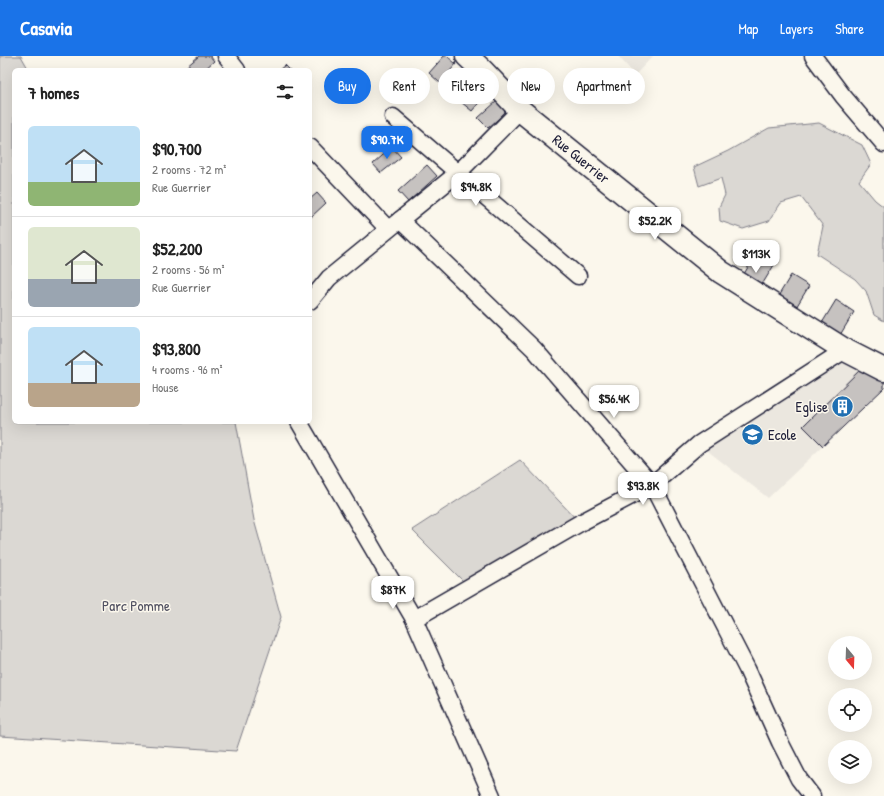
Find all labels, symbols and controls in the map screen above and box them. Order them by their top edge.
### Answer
text: Casavia [20,15,72,41]
text: Map [738,19,758,38]
text: Layers [780,19,813,38]
text: Share [835,19,864,38]
chip: Buy [324,68,371,104]
chip: Rent [379,68,430,104]
chip: Filters [438,68,499,104]
chip: New [507,68,555,104]
chip: Apartment [563,68,645,104]
text: 7 homes [28,81,79,104]
icon: filters [274,81,296,103]
pin: $90.7K [354,126,420,160]
street label: Rue Guerrier [548,129,615,188]
text: $90.7K [370,130,404,148]
text: $90,700 [152,137,202,160]
icon: home [60,142,108,190]
text: 2 rooms · 72 m² [152,160,226,178]
pin: $94.8K [443,173,509,207]
text: $94.8K [460,177,492,195]
text: Rue Guerrier [152,178,211,196]
pin: $52.2K [622,207,688,241]
text: $52.2K [638,211,672,229]
text: $52,200 [152,237,202,260]
pin: $113K [728,240,784,274]
icon: home [60,243,108,291]
text: $113K [742,244,770,262]
text: 2 rooms · 56 m² [152,260,225,278]
text: Rue Guerrier [152,278,211,296]
text: $93,800 [152,337,201,360]
icon: home [60,343,108,391]
text: 4 rooms · 96 m² [152,360,223,378]
text: House [152,378,179,396]
pin: $56.4K [581,385,647,419]
text: $56.4K [598,389,630,407]
building icon: Eglise [830,394,856,420]
place label: Eglise [796,396,828,417]
school or university icon: Ecole [739,422,765,448]
place label: Ecole [768,424,796,445]
pin: $93.8K [610,472,676,506]
text: $93.8K [627,476,659,494]
pin: $87K [369,576,417,610]
text: $87K [380,580,406,598]
park label: Parc Pomme [102,595,170,616]
north arrow [828,636,872,680]
map controls [828,636,872,784]
button: locate [828,688,872,732]
button: layers [828,740,872,784]

